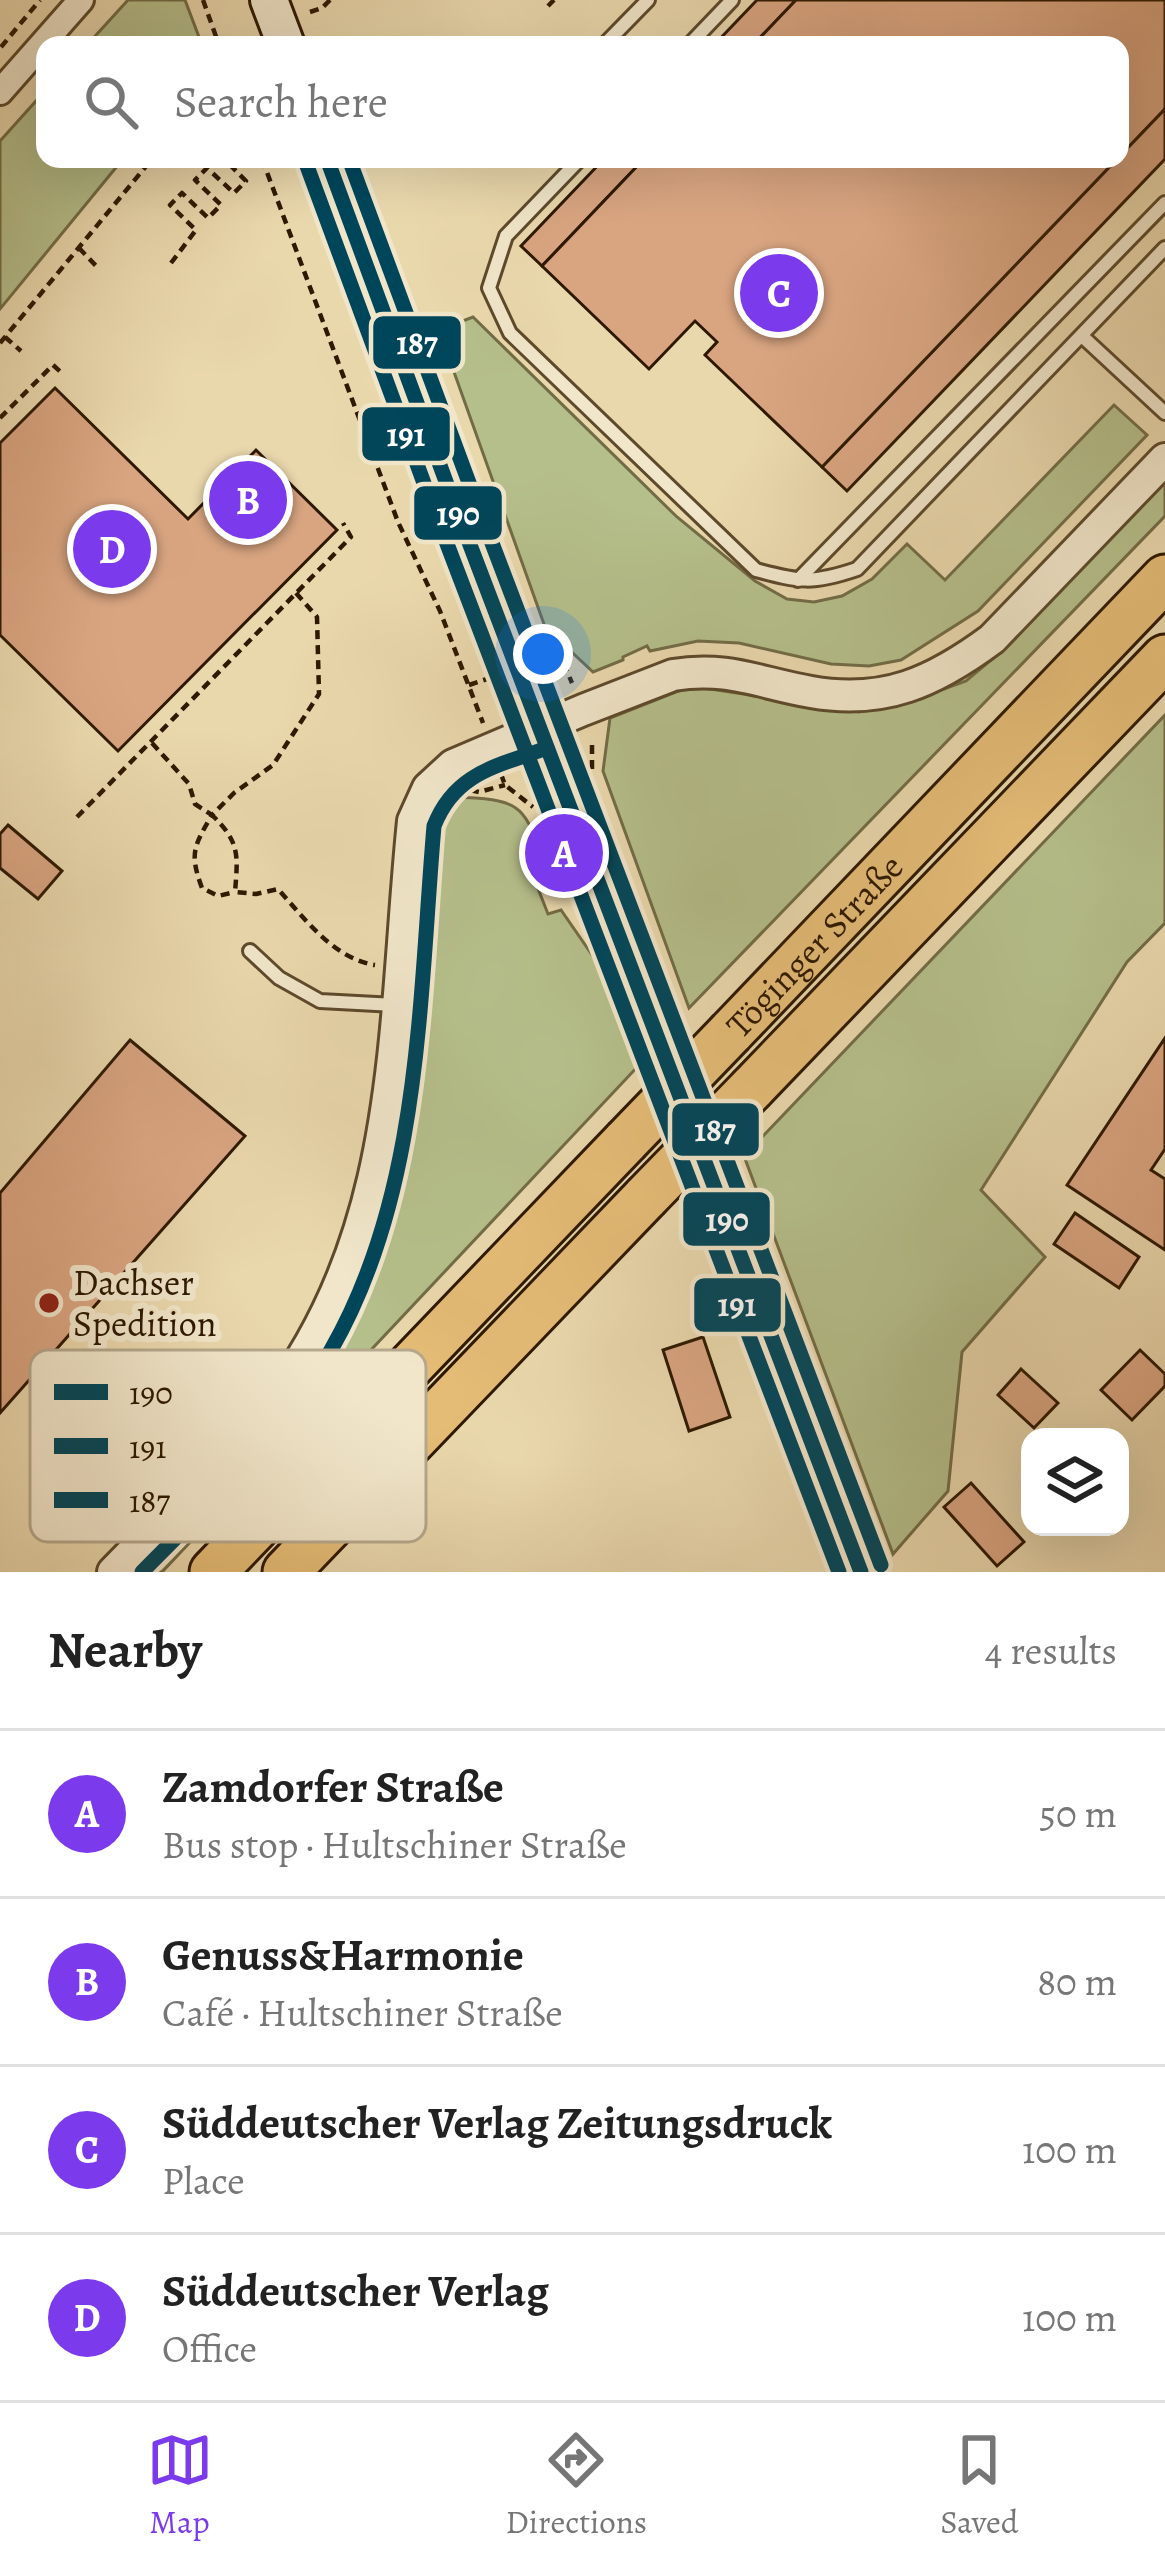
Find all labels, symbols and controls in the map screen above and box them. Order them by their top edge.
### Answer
search box [36,36,1129,168]
icon: search [78,69,144,135]
text: Search here [174,71,388,133]
pin: C [740,248,818,338]
line badge: 187 [371,314,463,371]
text: 187 [396,320,439,365]
line badge: 191 [360,405,452,463]
text: 191 [387,412,426,457]
pin: B [209,455,287,545]
line badge: 190 [412,484,504,542]
text: 190 [436,491,480,536]
pin: D [73,504,151,594]
your location [513,624,573,684]
pin: A [525,808,603,898]
street label: Töginger Straße [715,843,914,1048]
line badge: 187 [670,1101,761,1158]
text: 187 [694,1107,737,1152]
line badge: 190 [681,1190,772,1248]
text: 190 [705,1197,749,1242]
place label: Dachser Spedition [73,1258,216,1348]
line badge: 191 [692,1276,783,1334]
text: 191 [718,1282,757,1327]
marker: Dachser Spedition [36,1290,62,1316]
legend [30,1350,426,1542]
text: 190 [129,1370,173,1415]
text: 191 [129,1424,167,1469]
map controls [1021,1428,1129,1536]
button: layers [1021,1428,1129,1536]
text: 187 [129,1478,170,1523]
text: Nearby [48,1615,202,1685]
text: 4 results [985,1624,1117,1677]
text: Zamdorfer Straße [162,1756,504,1818]
text: A [75,1787,99,1840]
text: 50 m [1039,1787,1117,1840]
text: Bus stop · Hultschiner Straße [162,1818,627,1871]
text: Genuss&Harmonie [162,1924,524,1986]
text: B [75,1955,99,2008]
text: 80 m [1037,1955,1117,2008]
text: Café · Hultschiner Straße [162,1986,563,2039]
text: Süddeutscher Verlag Zeitungsdruck [162,2092,832,2154]
text: C [75,2123,99,2176]
text: 100 m [1022,2123,1117,2176]
text: Place [162,2154,245,2207]
text: Süddeutscher Verlag [162,2260,549,2322]
text: D [73,2291,101,2344]
text: 100 m [1022,2291,1117,2344]
text: Office [162,2322,257,2375]
tab: Map [147,2427,213,2544]
tab: Directions [506,2427,647,2544]
tab: Saved [940,2427,1018,2544]

